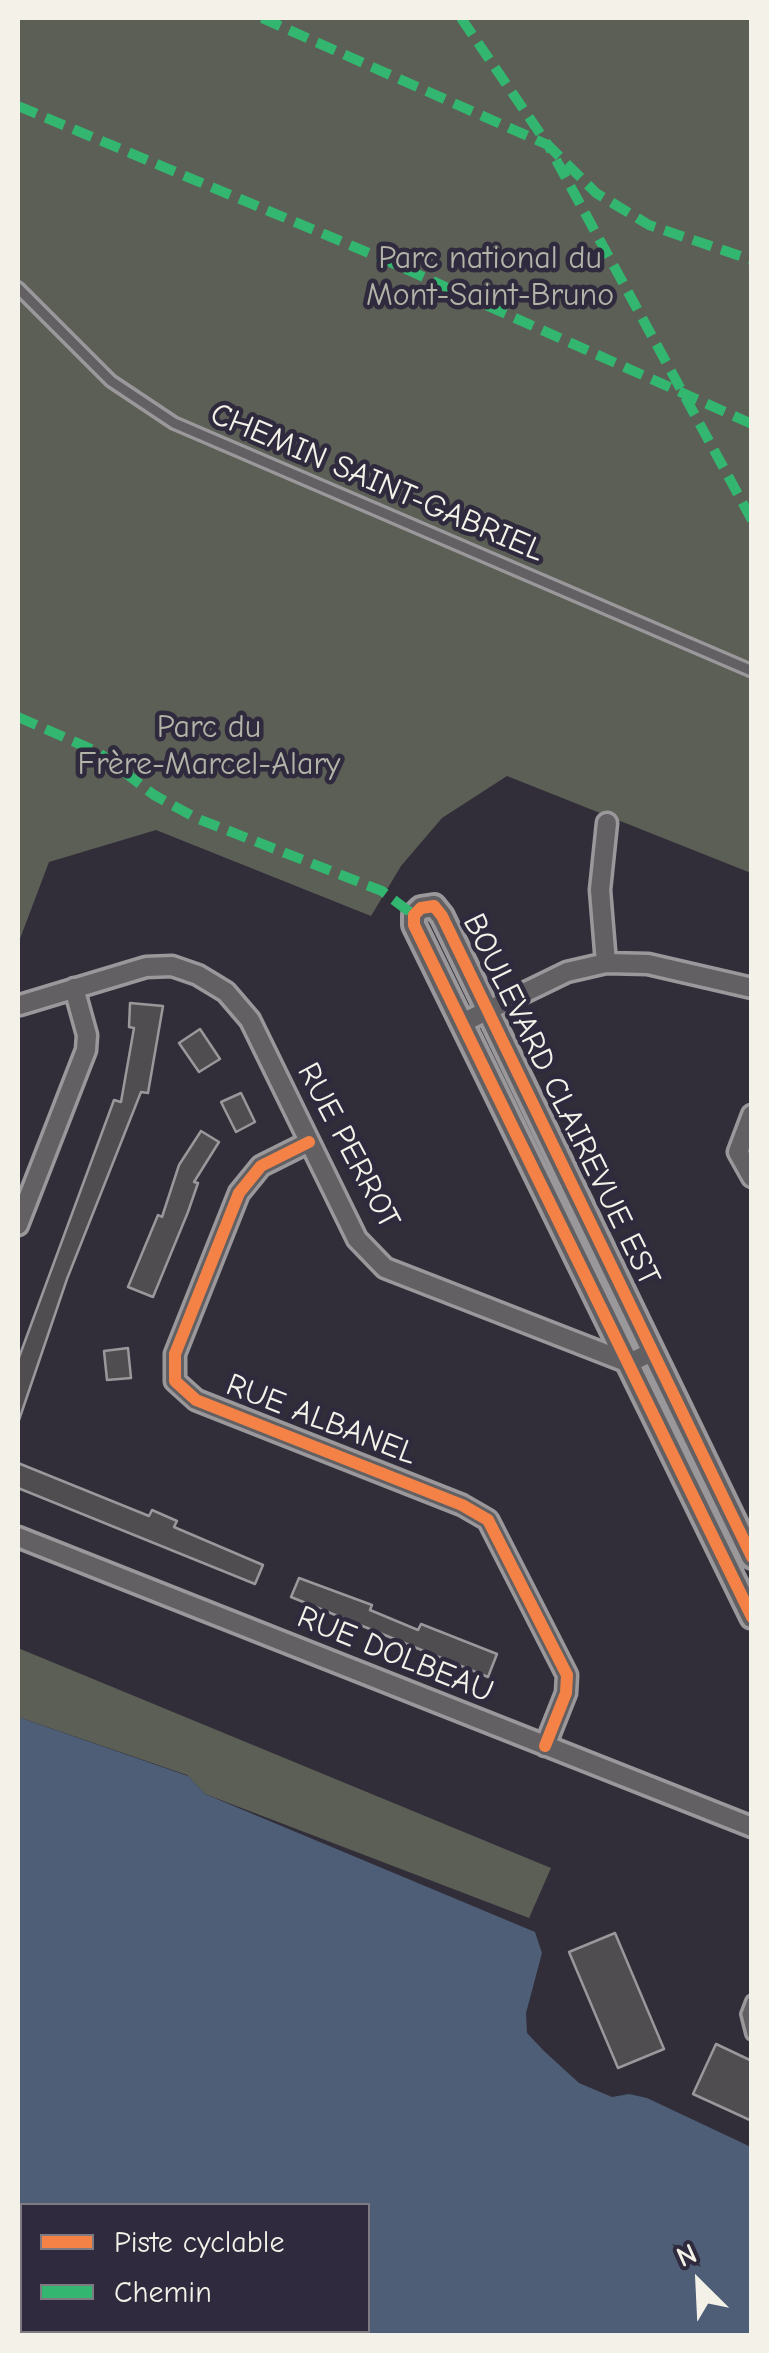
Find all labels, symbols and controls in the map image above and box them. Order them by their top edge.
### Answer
park label: Parc national du Mont-Saint-Bruno [366,240,614,315]
street label: CHEMIN SAINT-GABRIEL [204,395,550,571]
park label: Parc du Frère-Marcel-Alary [78,709,340,784]
street label: BOULEVARD CLAIREVUE EST [454,908,668,1292]
street label: RUE PERROT [288,1057,408,1235]
street label: RUE ALBANEL [221,1366,421,1474]
street label: RUE DOLBEAU [292,1598,498,1712]
legend [20,2203,370,2333]
text: Piste cyclable [114,2225,284,2260]
north arrow [649,2233,749,2333]
text: N [672,2237,702,2274]
text: Chemin [114,2275,212,2310]

